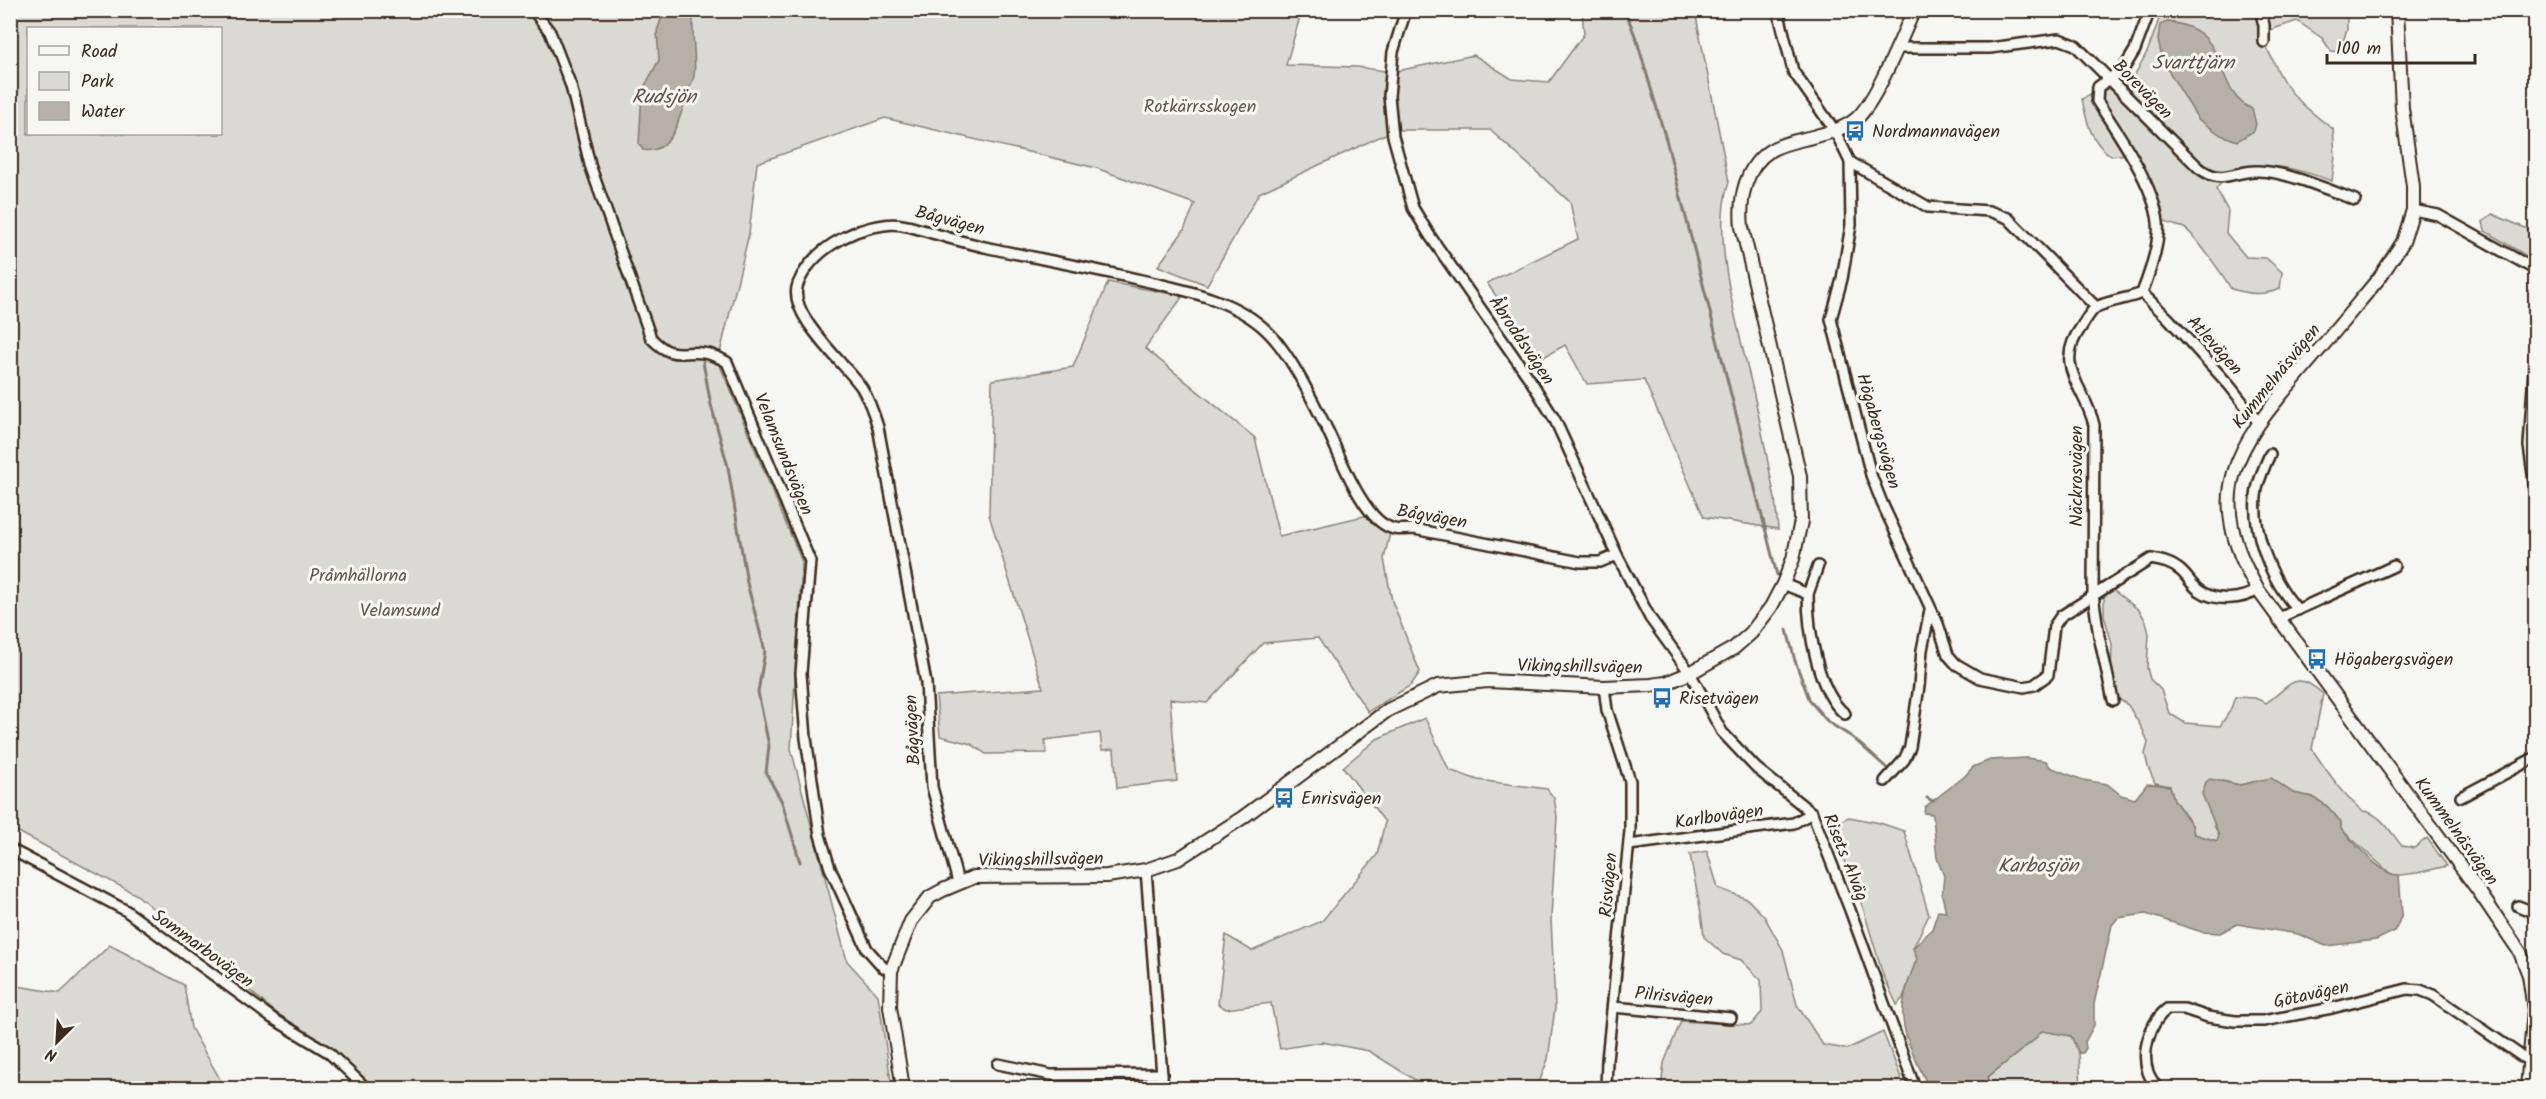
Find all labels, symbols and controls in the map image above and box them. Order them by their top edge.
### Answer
legend [27,27,222,135]
scale bar [2327,27,2476,65]
text: 100 m [2336,35,2381,64]
text: Road [81,38,118,67]
water label: Svarttjärn [2152,48,2236,80]
street label: Borevägen [2105,53,2179,127]
text: Park [81,68,114,97]
water label: Rudsjön [632,82,698,114]
park label: Rotkärrsskogen [1144,93,1256,122]
text: Water [81,98,126,127]
place label: Nordmannavägen [1872,118,2000,147]
bus stop icon: Nordmannavägen [1843,119,1867,143]
street label: Bågvägen [912,198,988,245]
street label: Åbroddsvägen [1480,290,1561,391]
street label: Atlevägen [2179,309,2249,383]
street label: Kummelnäsvägen [2225,318,2329,436]
street label: Högabergsvägen [1847,370,1908,493]
street label: Velamsundsvägen [745,389,820,520]
street label: Näckrosvägen [2063,425,2092,527]
street label: Bågvägen [1394,497,1469,538]
park label: Pråmhällorna [309,562,407,591]
park label: Velamsund [360,597,441,626]
place label: Högabergsvägen [2334,646,2453,675]
bus stop icon: Högabergsvägen [2305,647,2329,671]
street label: Vikingshillsvägen [1517,652,1643,683]
place label: Risetvägen [1679,685,1759,714]
bus stop icon: Risetvägen [1650,686,1674,710]
street label: Bågvägen [897,694,930,766]
street label: Kummelnäsvägen [2406,771,2505,892]
place label: Enrisvägen [1301,785,1381,814]
bus stop icon: Enrisvägen [1272,786,1296,810]
street label: Karlbovägen [1673,797,1765,838]
street label: Risets Alväg [1814,809,1875,906]
street label: Vikingshillsvägen [978,845,1104,876]
water label: Karbosjön [1998,851,2080,883]
street label: Risvägen [1592,852,1627,919]
street label: Sommarbovägen [145,902,259,996]
street label: Götavägen [2271,973,2352,1018]
street label: Pilrisvägen [1633,980,1714,1015]
north arrow [27,1012,87,1072]
text: N [42,1041,61,1068]

